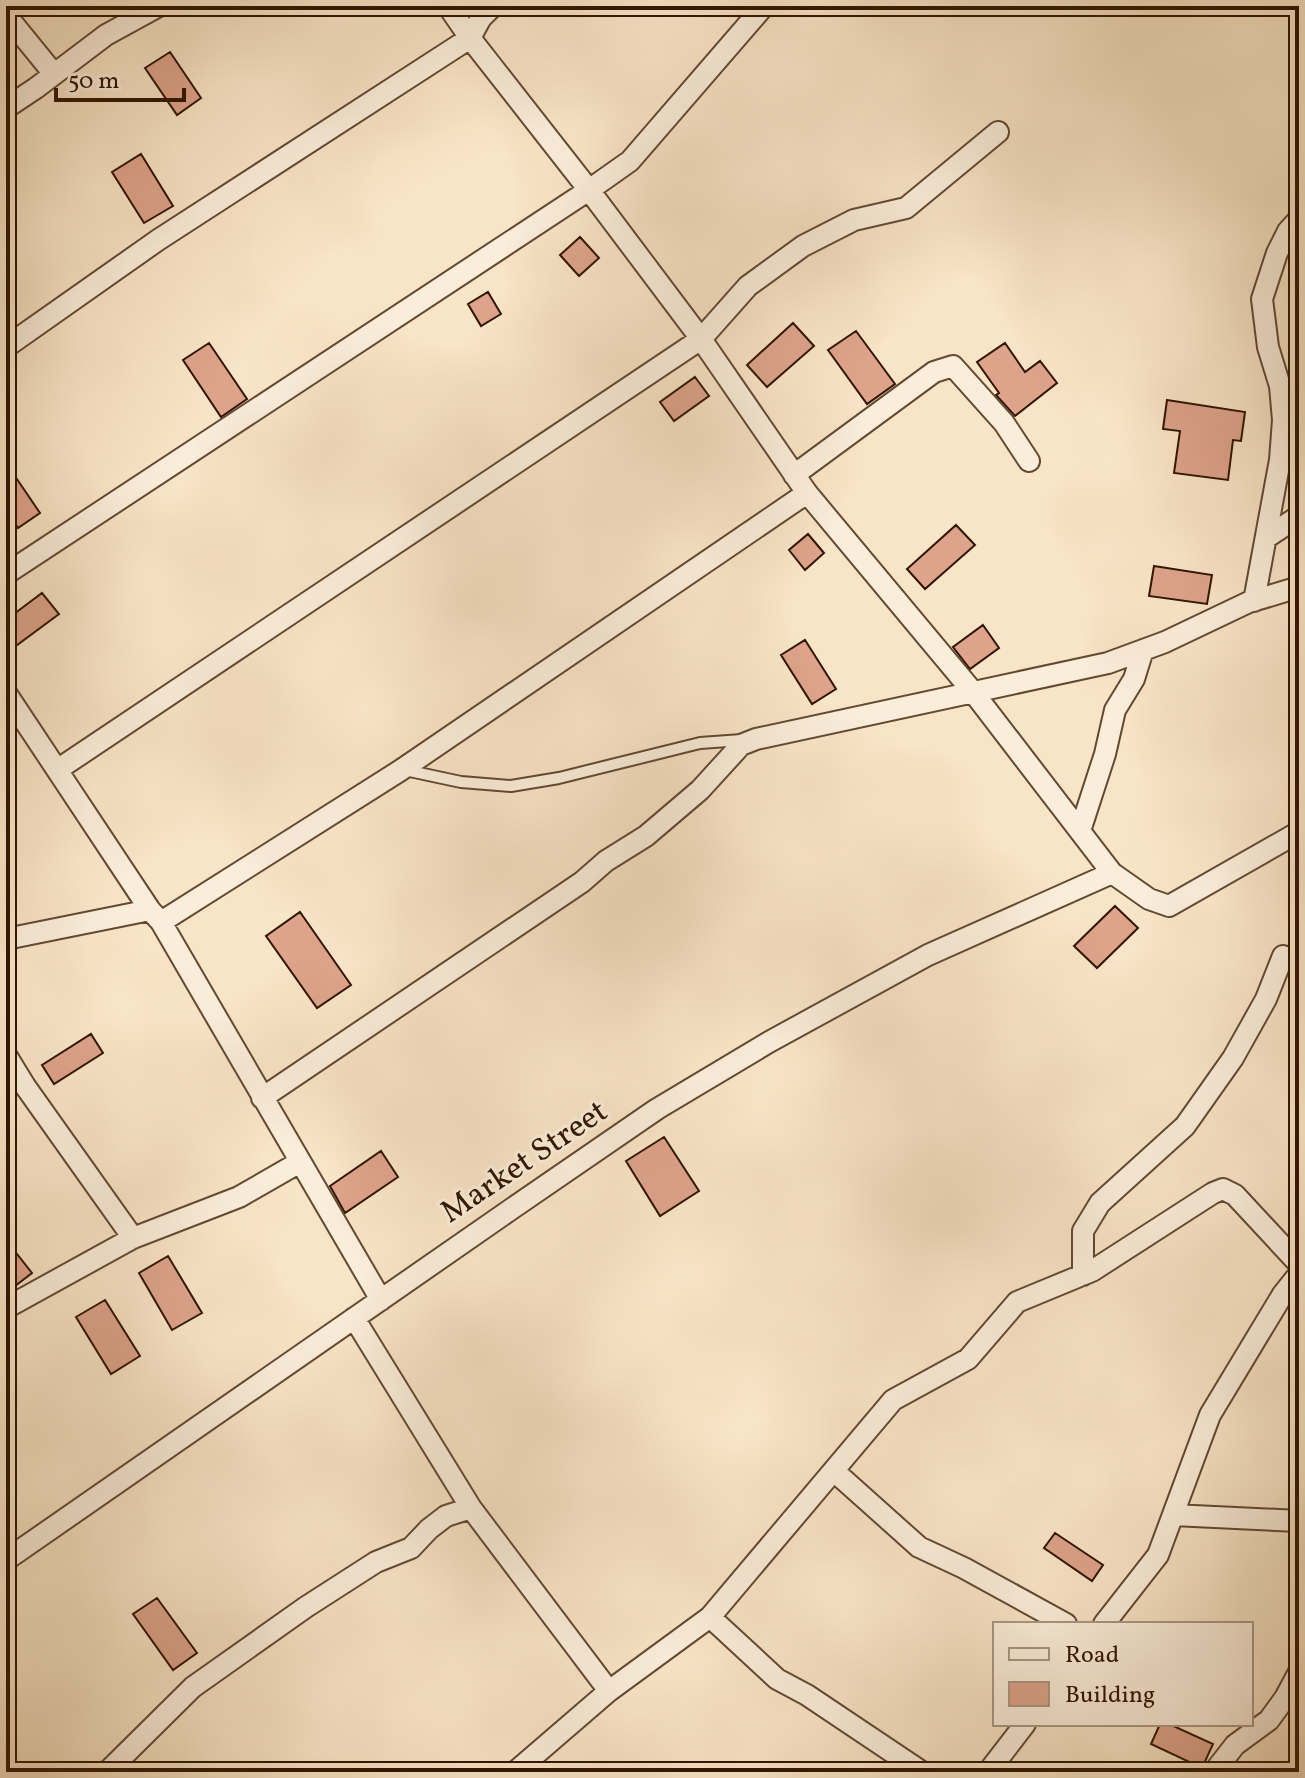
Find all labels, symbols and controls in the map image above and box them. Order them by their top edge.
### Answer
scale bar [56,52,184,102]
text: 50 m [68,65,120,99]
street label: Market Street [433,1091,617,1235]
legend [993,1622,1253,1726]
text: Road [1065,1639,1119,1673]
text: Building [1065,1679,1155,1713]

